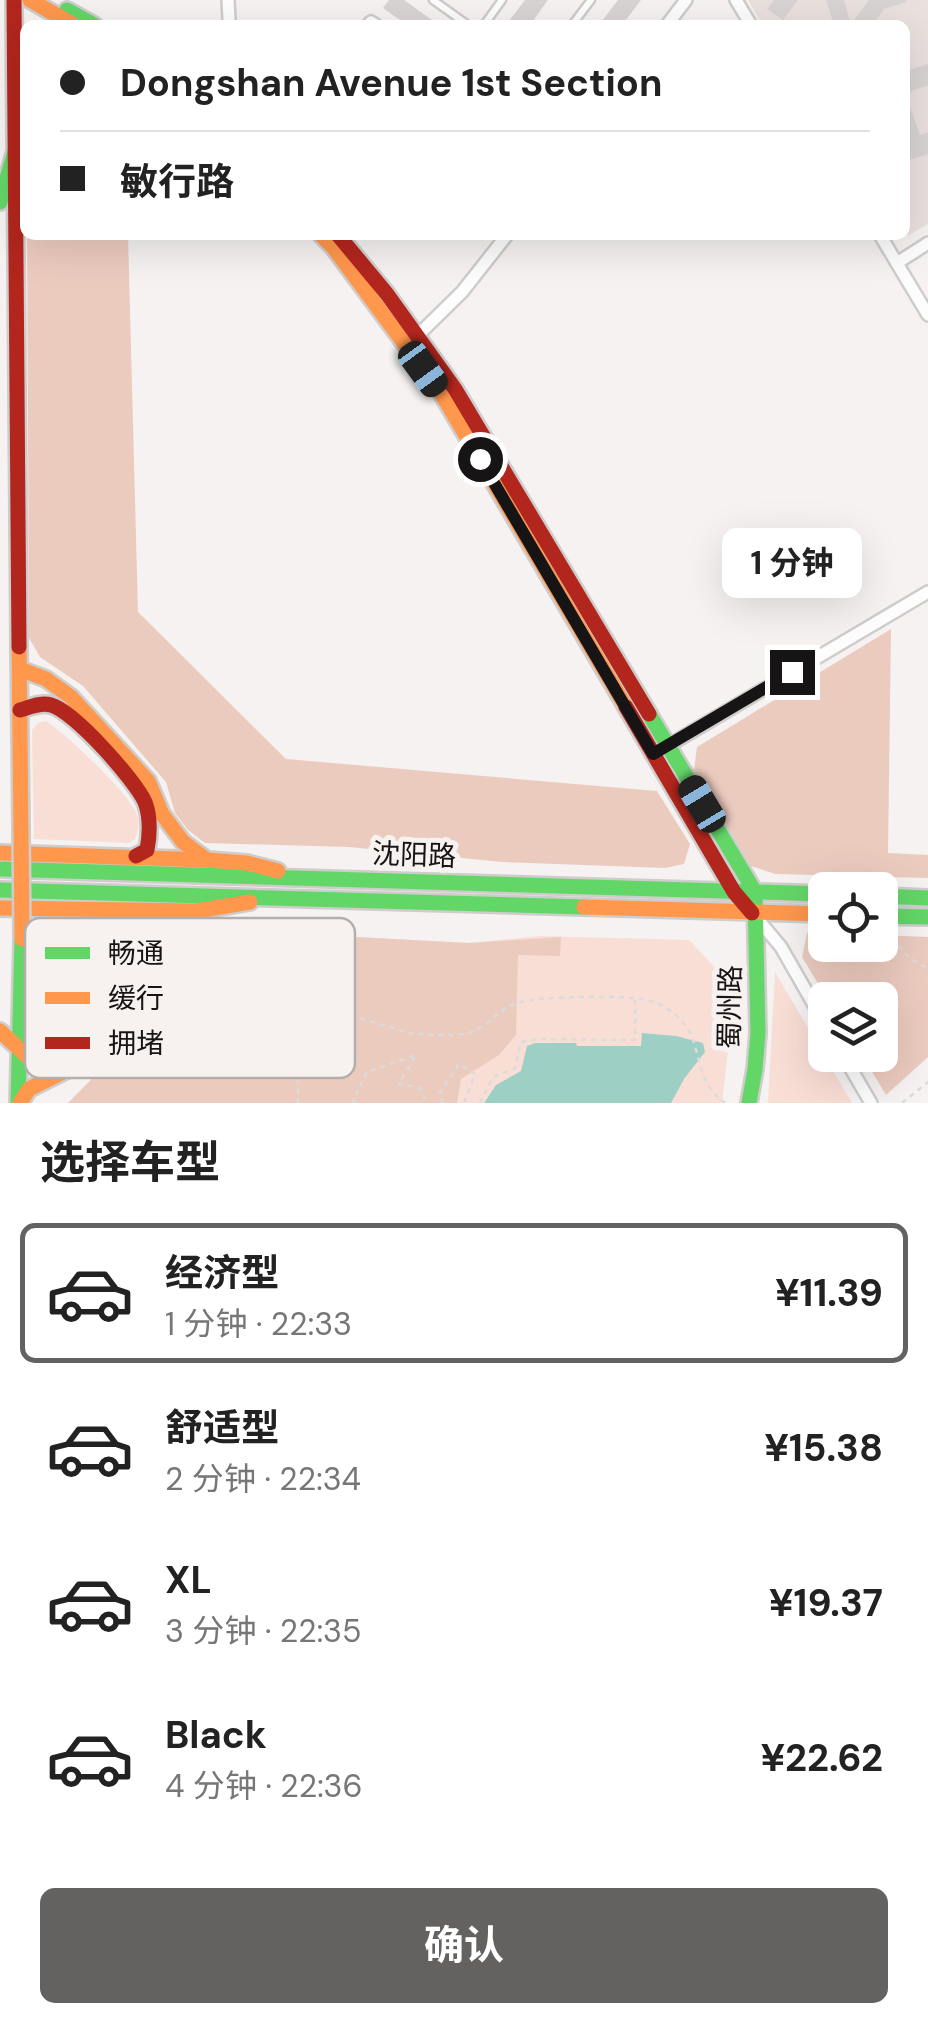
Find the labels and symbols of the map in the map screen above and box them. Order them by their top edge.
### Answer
car [393,336,453,402]
route start [458,437,503,482]
callout: 1 分钟 [722,527,862,597]
route end [770,650,815,695]
car [674,771,730,837]
street label: 沈阳路 [371,835,457,875]
legend [25,918,355,1078]
text: 畅通 [108,935,164,972]
street label: 蜀州路 [711,965,749,1049]
text: 缓行 [108,980,164,1017]
text: 拥堵 [108,1025,164,1062]

